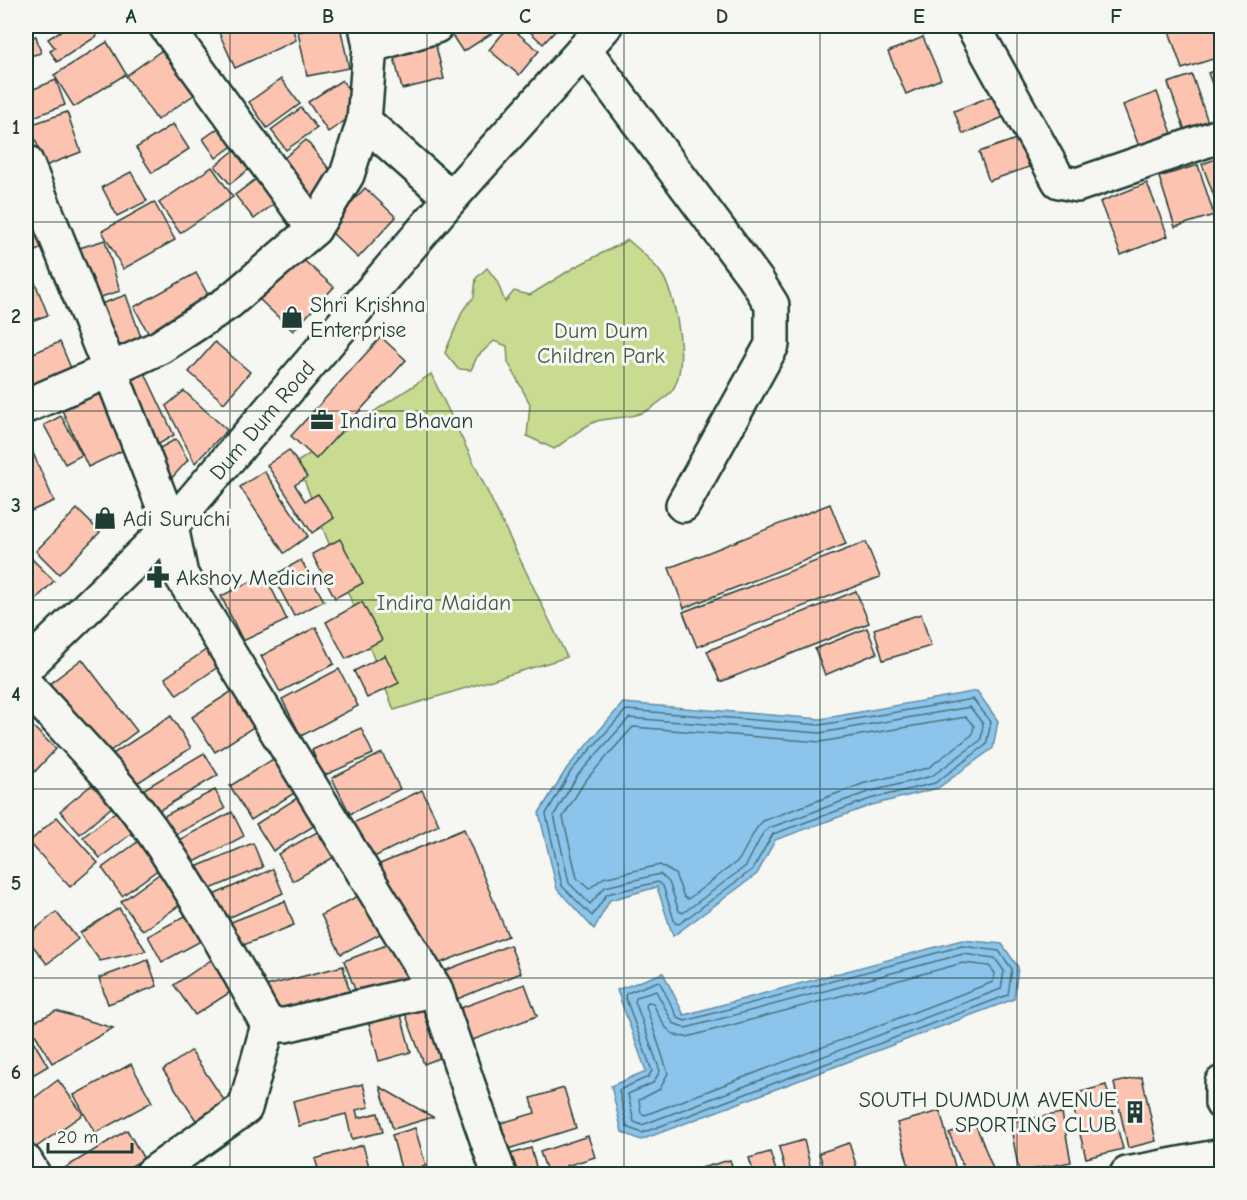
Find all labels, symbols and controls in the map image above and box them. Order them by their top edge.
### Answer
text: A [125,5,137,28]
text: B [322,5,334,28]
text: C [519,5,531,28]
text: D [716,5,728,28]
text: E [913,5,925,28]
text: F [1110,5,1122,28]
text: 1 [12,116,20,139]
place label: Shri Krishna Enterprise [310,292,426,343]
shop icon: Shri Krishna Enterprise [279,304,305,330]
text: 2 [11,305,21,328]
park label: Dum Dum Children Park [537,318,665,369]
street label: Dum Dum Road [204,355,321,485]
office icon: Indira Bhavan [309,407,335,433]
place label: Indira Bhavan [340,408,474,434]
text: 3 [11,494,21,517]
shop icon: Adi Suruchi [92,505,118,531]
place label: Adi Suruchi [123,506,231,532]
pharmacy icon: Akshoy Medicine [145,564,171,590]
place label: Akshoy Medicine [176,565,334,591]
park label: Indira Maidan [377,590,511,616]
text: 4 [11,683,21,706]
text: 5 [11,872,21,895]
text: 6 [11,1061,21,1084]
place label: SOUTH DUMDUM AVENUE SPORTING CLUB [859,1087,1117,1138]
building icon: SOUTH DUMDUM AVENUE SPORTING CLUB [1122,1099,1148,1125]
scale bar [48,1116,132,1154]
text: 20 m [57,1127,98,1148]

